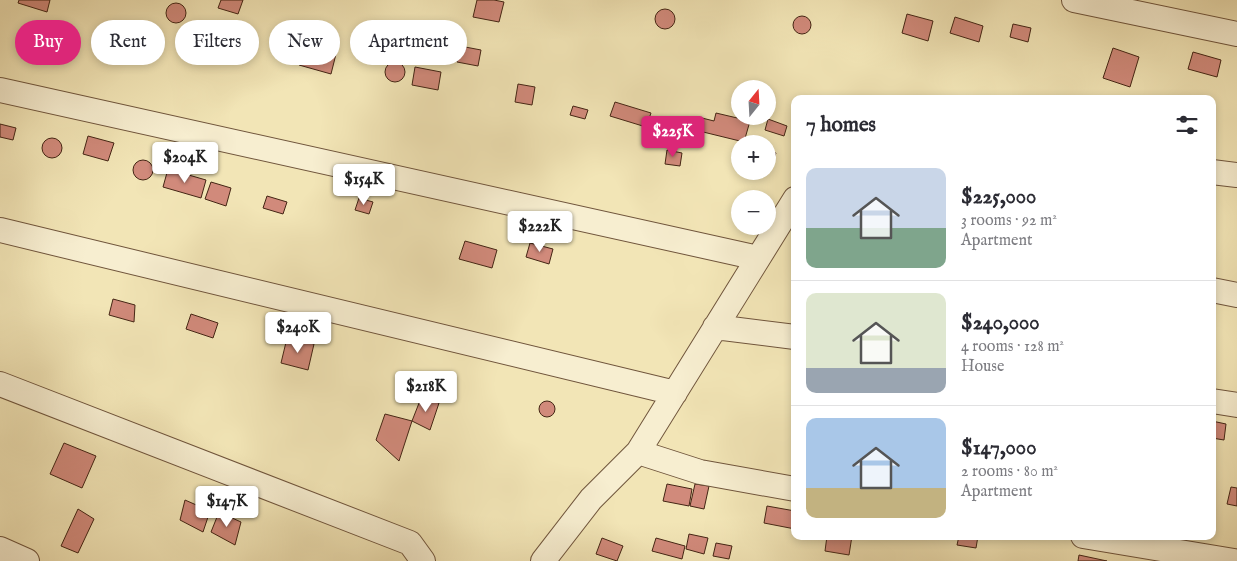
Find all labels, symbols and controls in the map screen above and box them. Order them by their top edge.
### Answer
chip: Buy [15,20,81,65]
chip: Rent [91,20,165,65]
chip: Filters [175,20,259,65]
chip: New [269,20,340,65]
chip: Apartment [350,20,467,65]
north arrow [731,80,776,125]
map controls [731,80,776,235]
icon: filters [1173,111,1201,139]
text: 7 homes [806,112,876,139]
pin: $225K [638,116,708,158]
text: $225K [652,122,694,142]
button: + [731,135,776,180]
pin: $204K [150,142,220,184]
text: $204K [163,148,207,168]
pin: $154K [329,164,399,206]
text: $154K [344,170,384,190]
text: $225,000 [961,184,1036,211]
icon: home [846,188,906,248]
button: − [731,190,776,235]
pin: $222K [505,210,575,253]
text: 3 rooms · 92 m² [961,211,1057,231]
text: $222K [519,217,561,237]
text: Apartment [961,231,1032,251]
text: $240,000 [961,310,1040,337]
pin: $240K [263,312,333,354]
icon: home [846,313,906,373]
text: $240K [276,318,320,338]
text: 4 rooms · 128 m² [961,337,1064,357]
text: House [961,357,1004,377]
pin: $218K [391,370,461,413]
text: $218K [406,377,446,397]
text: $147,000 [961,435,1036,462]
icon: home [846,438,906,498]
text: 2 rooms · 80 m² [961,462,1058,482]
text: Apartment [961,482,1032,502]
pin: $147K [192,486,262,528]
text: $147K [206,492,248,512]

